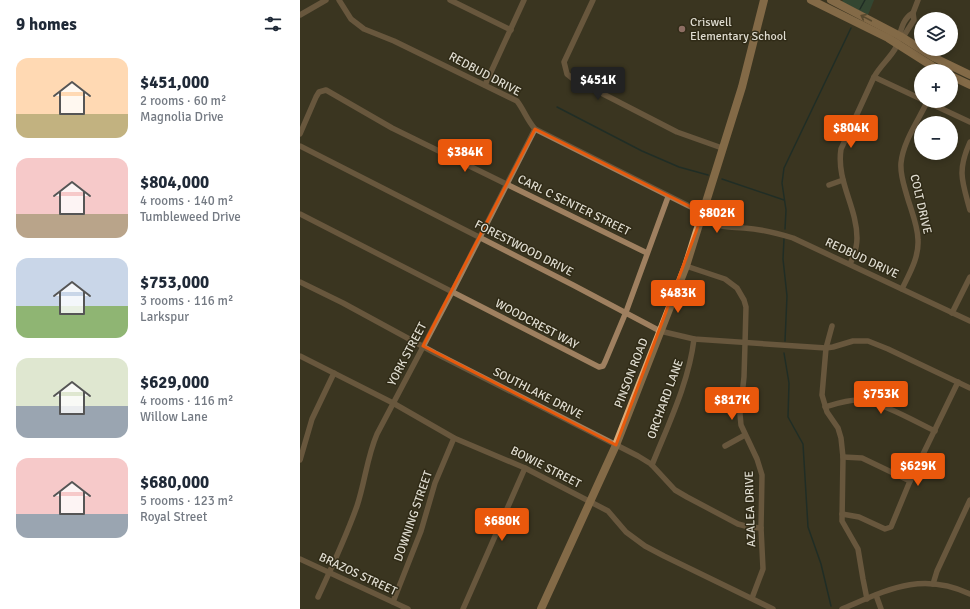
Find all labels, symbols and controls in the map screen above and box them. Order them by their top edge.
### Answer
map controls [914,12,958,160]
button: layers [914,12,958,56]
icon: filters [262,13,284,35]
text: 9 homes [16,14,77,35]
one-way arrow [860,14,872,21]
place label: Criswell Elementary School [690,15,787,44]
marker: Criswell Elementary School [677,24,687,34]
street label: REDBUD DRIVE [446,49,524,100]
button: + [914,64,958,108]
pin: $451K [570,67,626,101]
text: $451,000 [140,72,209,93]
text: $451K [580,72,616,88]
icon: home [48,74,96,122]
text: 2 rooms · 60 m² [140,93,226,109]
text: Magnolia Drive [140,109,224,125]
pin: $804K [823,115,879,149]
button: − [914,116,958,160]
text: $804K [833,120,869,136]
pin: $384K [437,139,493,173]
text: $384K [447,144,483,160]
text: $804,000 [140,172,209,193]
street label: CARL C SENTER STREET [515,172,633,239]
street label: COLT DRIVE [906,173,935,236]
icon: home [48,174,96,222]
text: 4 rooms · 140 m² [140,193,233,209]
pin: $802K [689,200,745,234]
text: $802K [699,205,735,221]
text: Tumbleweed Drive [140,209,241,225]
street label: FORESTWOOD DRIVE [472,217,576,280]
street label: REDBUD DRIVE [823,235,901,282]
text: $753,000 [140,272,209,293]
icon: home [48,274,96,322]
pin: $483K [650,280,706,314]
text: $483K [660,285,696,301]
text: 3 rooms · 116 m² [140,293,233,309]
street label: WOODCREST WAY [492,296,581,353]
text: Larkspur [140,309,189,325]
street label: YORK STREET [384,320,430,389]
street label: PINSON ROAD [611,336,652,410]
street label: ORCHARD LANE [644,357,687,441]
street label: SOUTHLAKE DRIVE [490,364,585,423]
text: $629,000 [140,372,209,393]
icon: home [48,374,96,422]
pin: $753K [853,381,909,415]
text: $753K [863,386,899,402]
pin: $817K [704,387,760,421]
text: $817K [714,392,750,408]
text: 4 rooms · 116 m² [140,393,233,409]
text: Willow Lane [140,409,208,425]
street label: BOWIE STREET [508,443,584,492]
pin: $629K [890,453,946,487]
text: $629K [900,458,936,474]
street label: DOWNING STREET [391,469,436,564]
street label: AZALEA DRIVE [742,470,759,547]
text: $680,000 [140,472,209,493]
icon: home [48,474,96,522]
text: 5 rooms · 123 m² [140,493,233,509]
pin: $680K [474,508,530,542]
text: Royal Street [140,509,207,525]
text: $680K [484,513,520,529]
street label: BRAZOS STREET [316,550,399,599]

